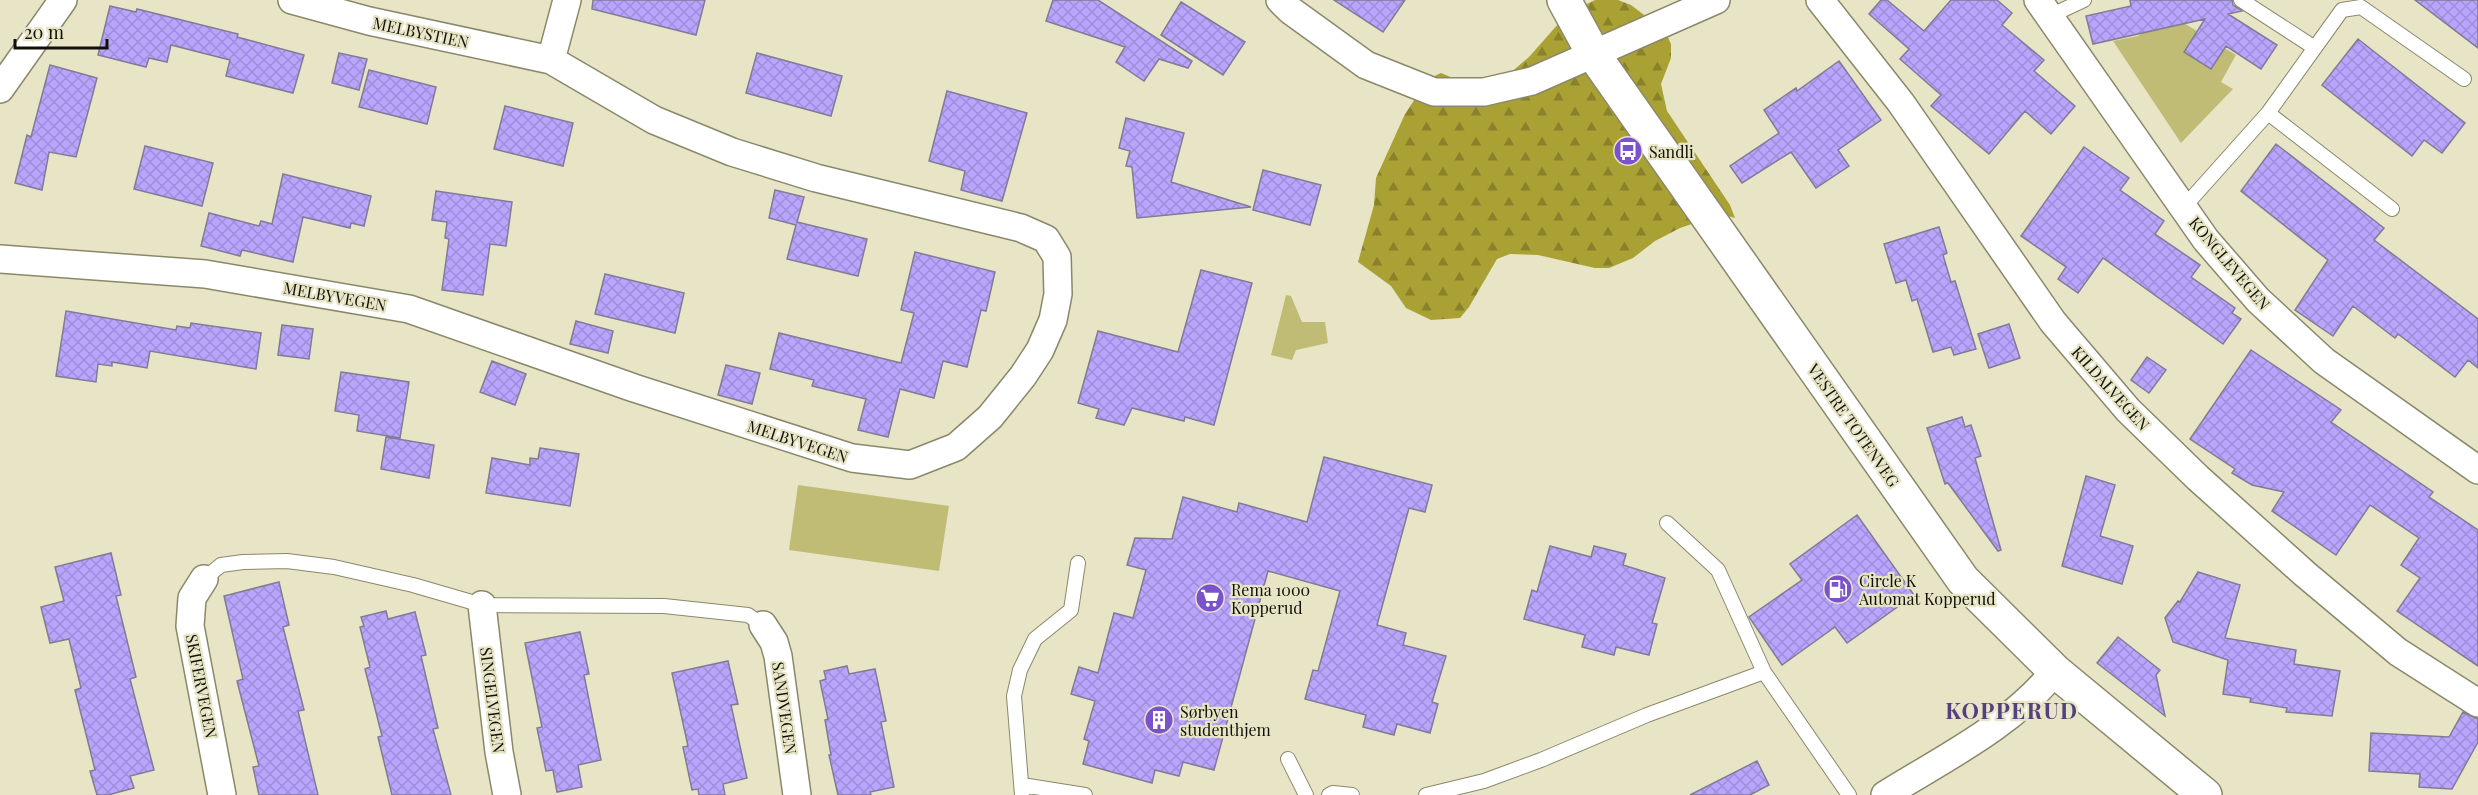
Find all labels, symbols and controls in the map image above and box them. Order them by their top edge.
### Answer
scale bar [15,12,106,50]
street label: MELBYSTIEN [371,12,471,52]
text: 20 m [24,20,64,44]
bus stop icon: Sandli [1612,135,1644,167]
place label: Sandli [1649,141,1694,162]
street label: KONGLEVEGEN [2185,212,2275,314]
street label: MELBYVEGEN [282,277,388,315]
street label: KILDALVEGEN [2068,341,2154,435]
street label: VESTRE TOTENVEG [1803,358,1904,491]
street label: MELBYVEGEN [745,415,851,467]
place label: Circle K Automat Kopperud [1858,570,1996,609]
fuel station icon: Circle K Automat Kopperud [1822,573,1854,605]
place label: Rema 1000 Kopperud [1231,579,1310,618]
supermarket icon: Rema 1000 Kopperud [1194,582,1226,614]
street label: SKIFERVEGEN [182,632,222,740]
street label: SINGELVEGEN [476,646,510,754]
street label: SANDVEGEN [768,660,802,756]
district label: KOPPERUD [1945,695,2079,725]
place label: Sørbyen studenthjem [1180,701,1271,740]
building icon: Sørbyen studenthjem [1143,704,1175,736]

